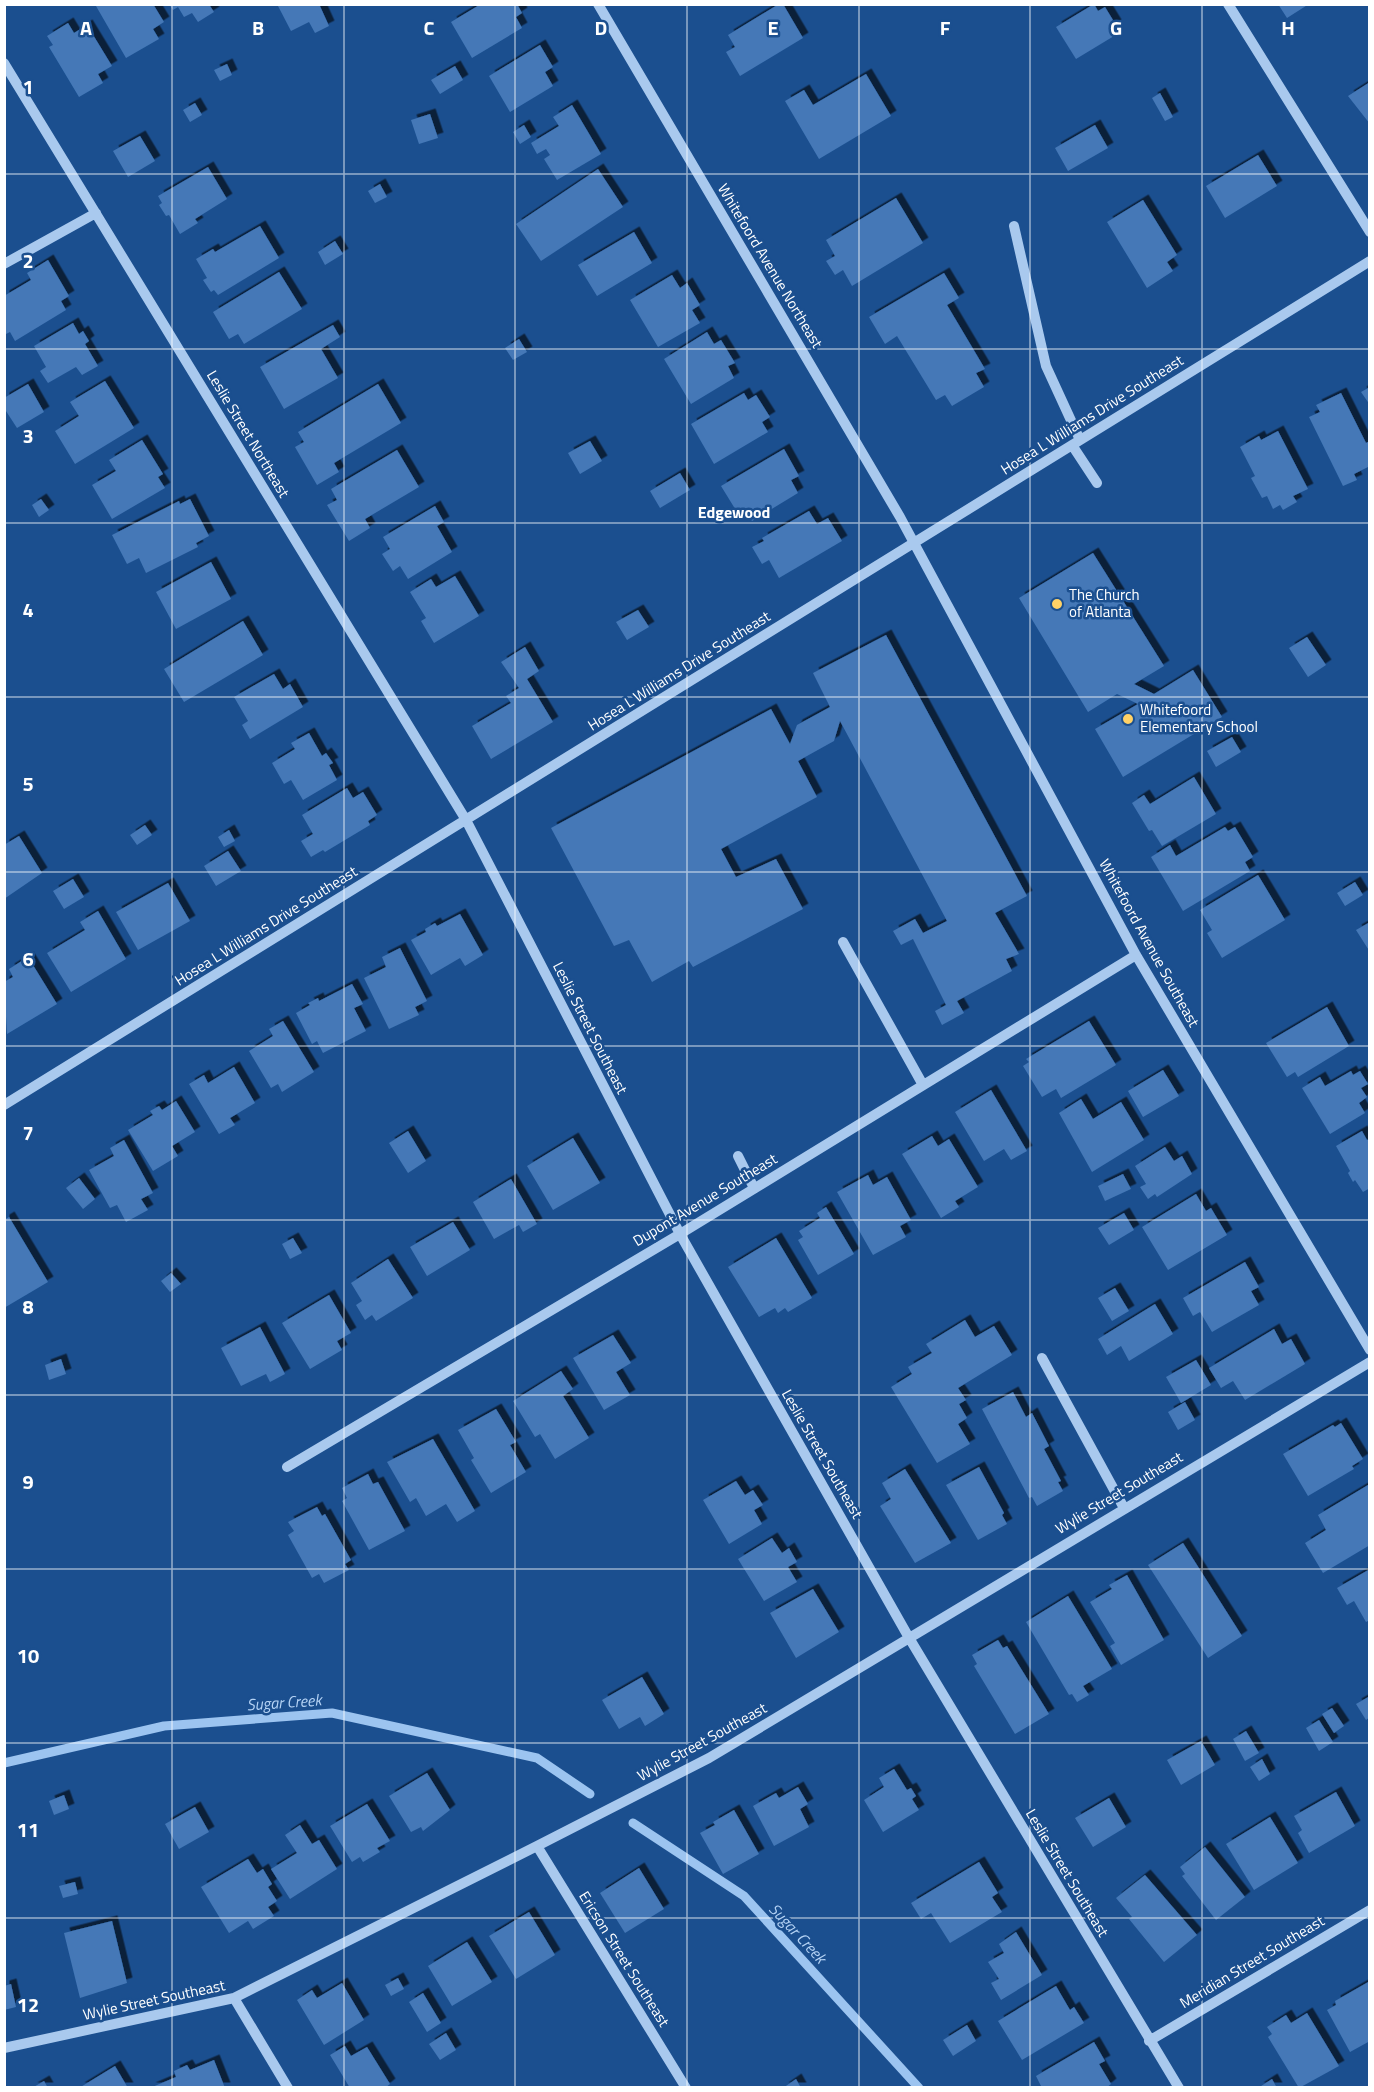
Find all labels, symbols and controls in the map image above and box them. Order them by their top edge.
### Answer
text: A [80,12,92,43]
text: B [252,12,264,43]
text: C [424,12,435,43]
text: D [595,12,607,43]
text: E [767,12,779,43]
text: F [940,12,951,43]
text: G [1110,12,1122,43]
text: H [1281,12,1295,43]
text: 1 [22,71,34,102]
street label: Whitefoord Avenue Northeast [712,179,829,353]
text: 2 [22,245,34,276]
street label: Hosea L Williams Drive Southeast [996,348,1188,480]
street label: Leslie Street Northeast [201,366,296,502]
text: 3 [22,420,34,451]
district label: Edgewood [698,500,770,524]
place label: The Church of Atlanta [1069,583,1140,623]
text: 4 [22,594,34,625]
marker: The Church of Atlanta [1050,597,1064,611]
street label: Hosea L Williams Drive Southeast [583,604,775,736]
place label: Whitefoord Elementary School [1140,698,1258,738]
marker: Whitefoord Elementary School [1121,712,1135,726]
text: 5 [22,768,34,799]
street label: Whitefoord Avenue Southeast [1094,854,1206,1032]
street label: Hosea L Williams Drive Southeast [170,859,362,991]
text: 6 [22,943,34,974]
street label: Leslie Street Southeast [547,958,634,1099]
text: 7 [22,1117,34,1148]
street label: Dupont Avenue Southeast [628,1147,782,1252]
text: 8 [22,1291,34,1322]
street label: Leslie Street Southeast [776,1385,869,1523]
street label: Wylie Street Southeast [1051,1445,1187,1540]
text: 9 [22,1466,34,1497]
text: 10 [17,1640,39,1671]
water label: Sugar Creek [246,1687,324,1717]
street label: Wylie Street Southeast [633,1696,771,1787]
street label: Leslie Street Southeast [1020,1804,1115,1942]
text: 11 [17,1814,39,1845]
street label: Ericson Street Southeast [573,1886,676,2032]
water label: Sugar Creek [764,1897,834,1970]
street label: Meridian Street Southeast [1175,1909,1329,2014]
street label: Wylie Street Southeast [81,1973,228,2026]
text: 12 [17,1989,39,2020]

